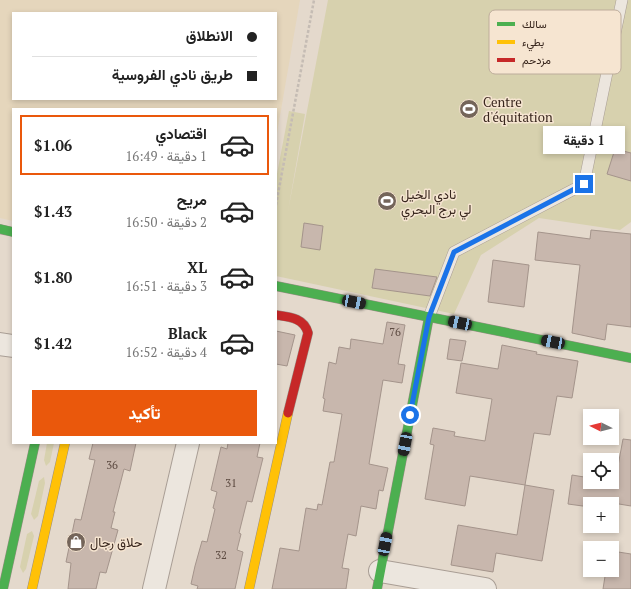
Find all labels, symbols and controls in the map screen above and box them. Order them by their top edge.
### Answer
legend [489,10,621,74]
text: سالك [522,17,547,31]
text: الانطلاق [186,25,233,45]
text: بطيء [522,35,544,52]
text: مزدحم [522,53,551,68]
text: طريق نادي الفروسية [112,64,233,84]
place label: Centre d'équitation [483,93,553,126]
sports icon: Centre d'équitation [458,98,480,120]
text: اقتصادي [155,123,207,143]
callout: 1 دقيقة [543,126,625,154]
icon: car [219,127,255,163]
text: 1 دقيقة [563,131,605,149]
text: $1.06 [34,135,72,155]
text: 1 دقيقة · 16:49 [125,147,207,165]
route end [575,175,593,193]
place label: نادي الخيل لي برج البحري [401,185,471,220]
text: مريح [177,189,207,209]
sports icon: نادي الخيل لي برج البحري [376,190,398,212]
icon: car [219,193,255,229]
text: $1.43 [34,201,72,221]
text: 2 دقيقة · 16:50 [125,213,207,231]
text: XL [187,257,207,277]
icon: car [219,259,255,295]
text: $1.80 [34,267,72,287]
text: 3 دقيقة · 16:51 [125,277,207,295]
car [341,294,367,310]
car [447,315,473,331]
text: Black [168,323,207,343]
icon: car [219,325,255,361]
house number: 76 [389,325,401,339]
text: $1.42 [34,333,72,353]
car [540,334,566,350]
text: 4 دقيقة · 16:52 [125,343,207,361]
button: تأكيد [32,390,257,436]
route start [401,406,419,424]
north arrow [583,409,619,445]
map controls [583,409,619,577]
car [397,431,413,457]
button: locate [583,453,619,489]
house number: 36 [106,458,118,472]
house number: 31 [225,476,237,490]
button: + [583,497,619,533]
shop icon: حلاق رجال [65,531,87,553]
car [377,531,393,557]
place label: حلاق رجال [90,533,143,551]
button: − [583,541,619,577]
house number: 32 [215,548,227,562]

